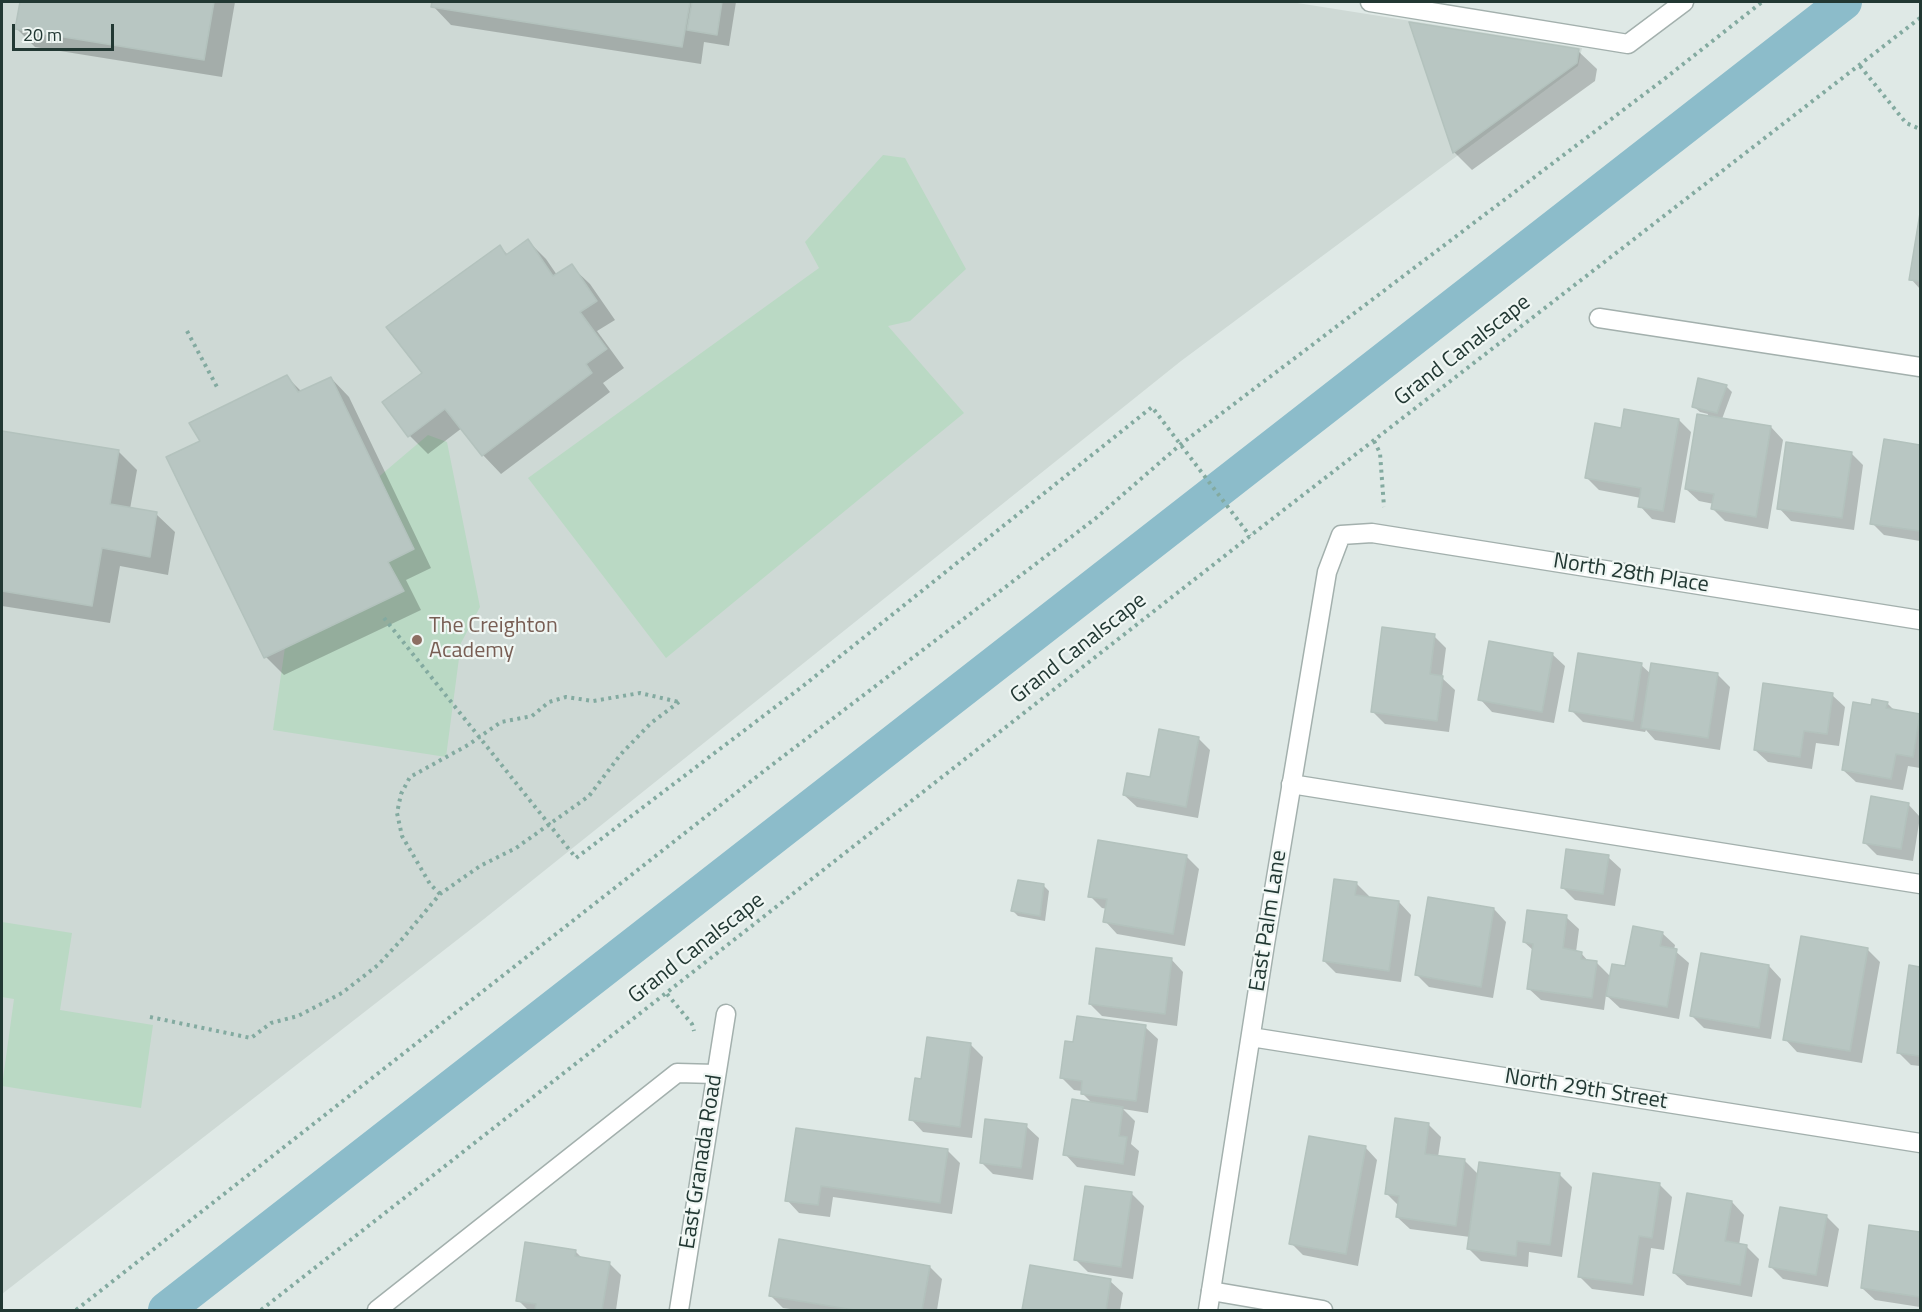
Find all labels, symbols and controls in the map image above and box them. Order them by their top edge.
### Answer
scale bar [15,12,117,50]
text: 20 m [23,21,62,48]
street label: Grand Canalscape [1390,290,1536,412]
street label: North 28th Place [1551,549,1711,599]
street label: Grand Canalscape [1006,588,1152,710]
place label: The Creighton Academy [429,614,558,666]
marker: The Creighton Academy [410,633,424,647]
street label: East Palm Lane [1245,848,1293,994]
street label: Grand Canalscape [624,888,770,1010]
street label: North 29th Street [1503,1064,1669,1116]
street label: East Granada Road [675,1073,729,1251]

